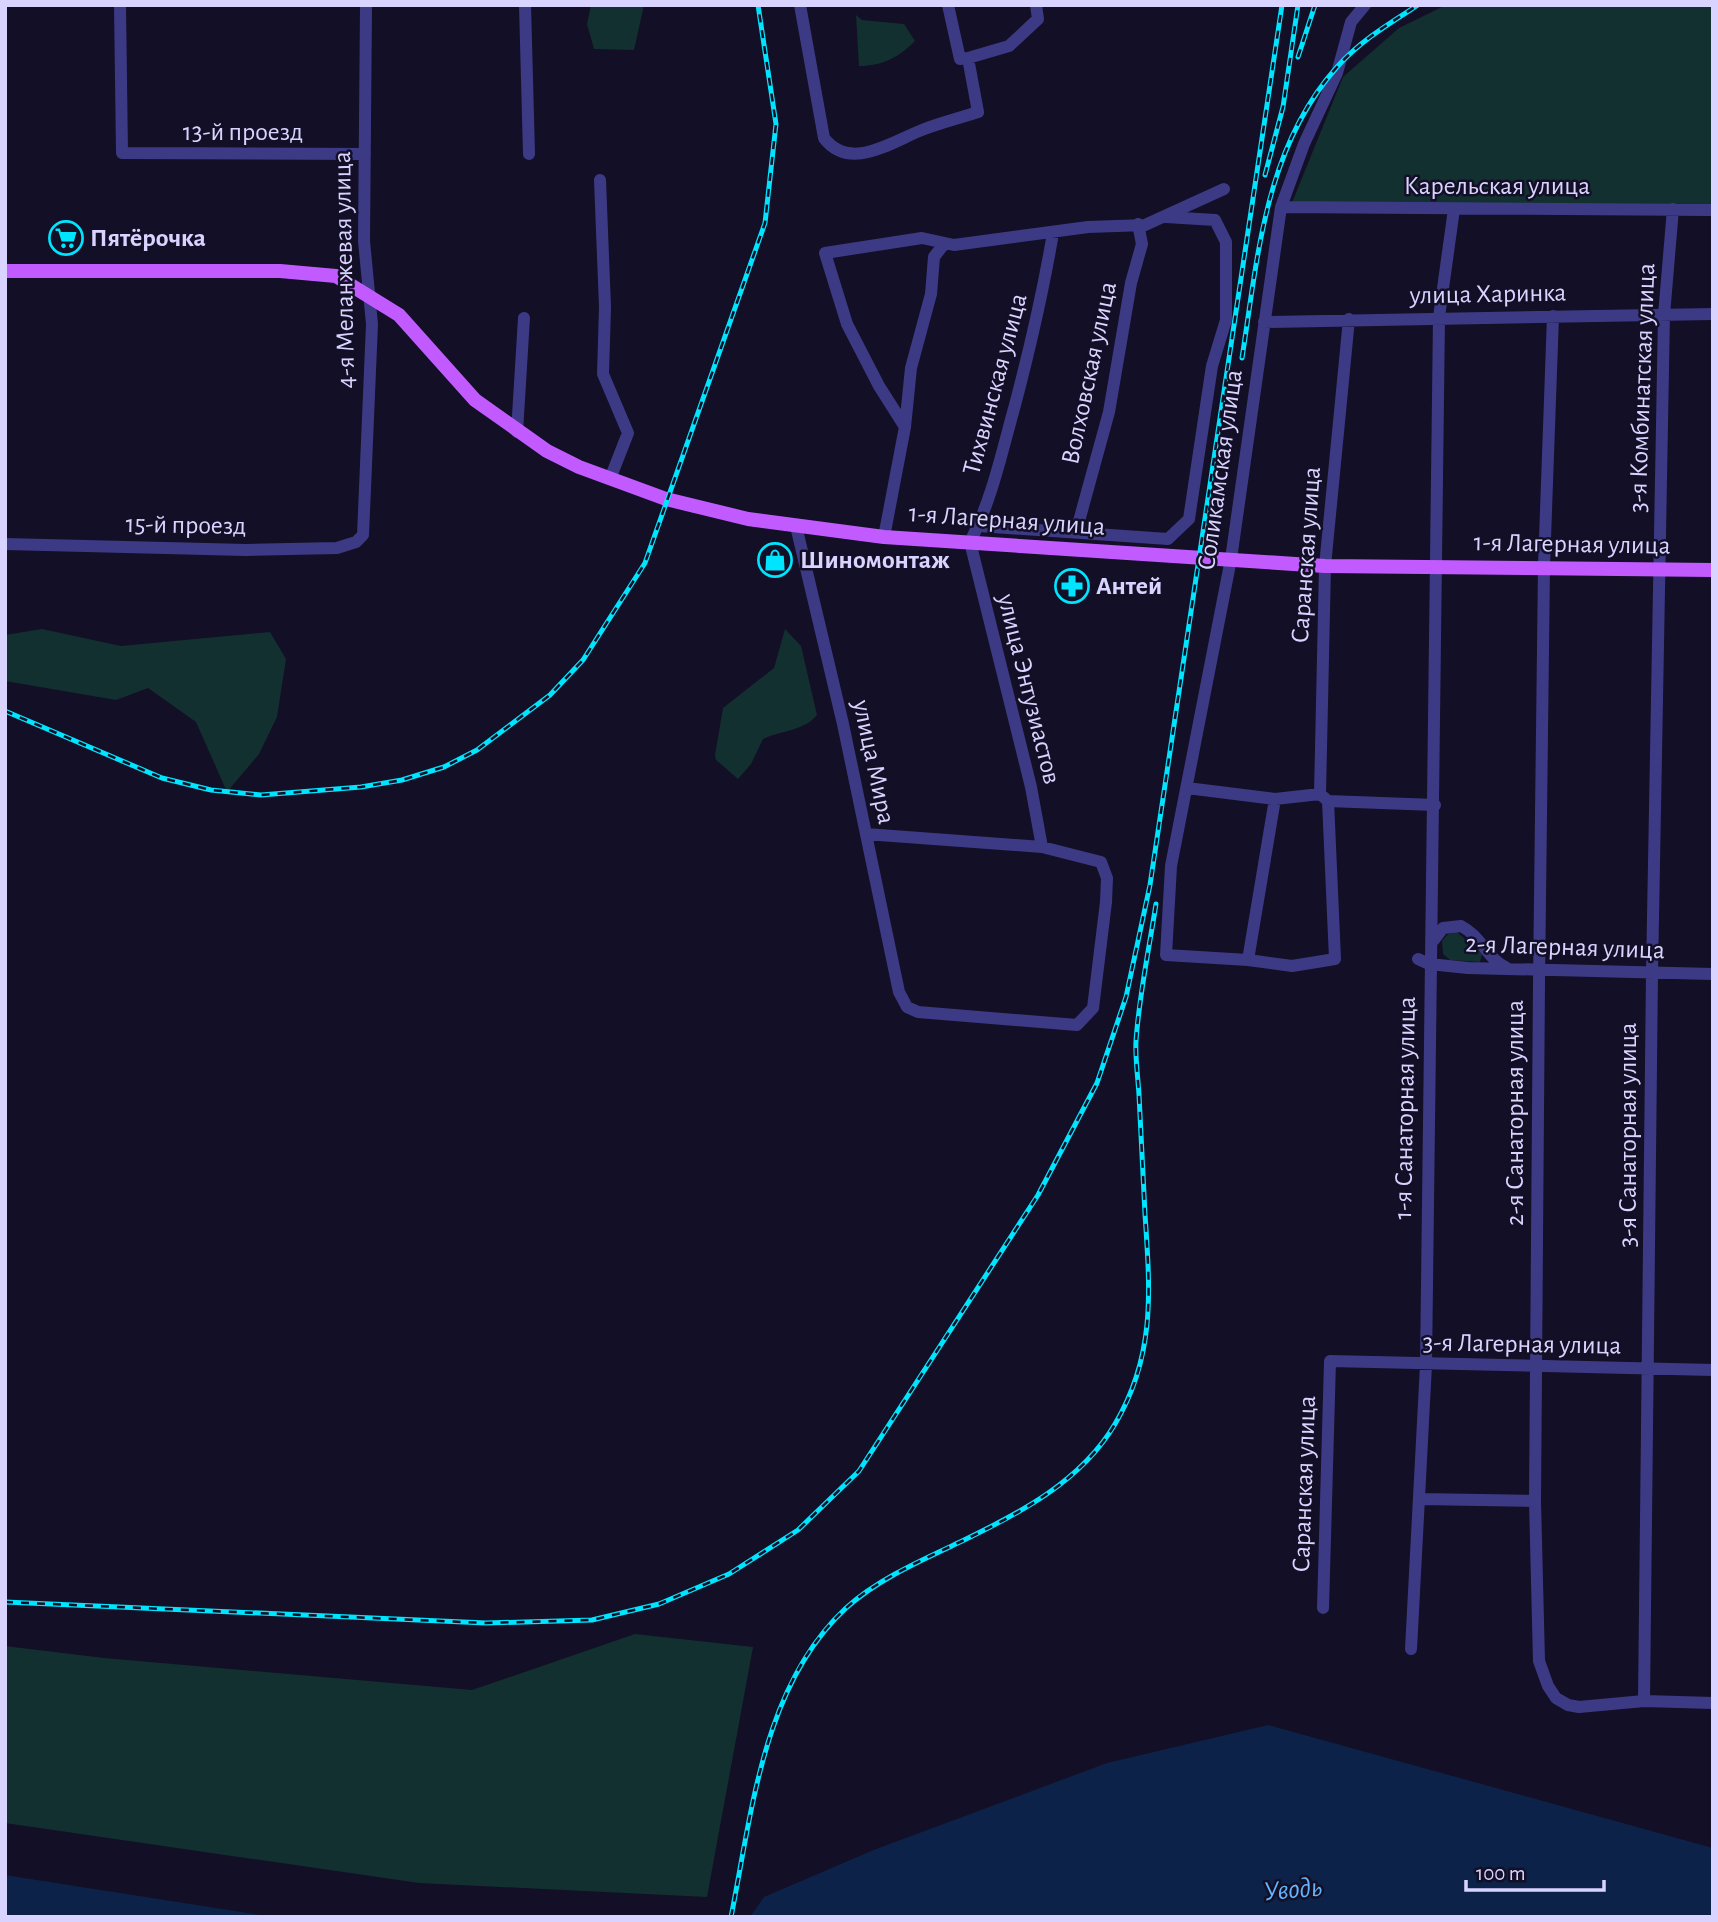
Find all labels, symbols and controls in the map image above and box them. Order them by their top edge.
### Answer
street label: 13-й проезд [183,119,303,145]
street label: 4-я Меланжевая улица [329,151,359,389]
street label: Карельская улица [1404,173,1590,199]
supermarket icon: Пятёрочка [47,219,85,257]
place label: Пятёрочка [90,225,206,251]
street label: 3-я Комбинатская улица [1625,263,1659,513]
street label: Волховская улица [1057,279,1121,467]
street label: улица Харинка [1408,280,1567,308]
street label: Тихвинская улица [958,290,1032,478]
street label: Соликамская улица [1193,368,1247,572]
street label: Саранская улица [1287,466,1325,644]
street label: 1-я Лагерная улица [908,500,1106,540]
street label: 15-й проезд [125,511,247,539]
street label: 1-я Лагерная улица [1473,529,1671,559]
shop icon: Шиномонтаж [756,541,794,579]
place label: Шиномонтаж [800,547,950,573]
pharmacy icon: Антей [1053,567,1091,605]
place label: Антей [1096,573,1162,599]
street label: улица Энтузиастов [993,590,1065,787]
street label: улица Мира [848,697,900,826]
street label: 2-я Лагерная улица [1465,931,1665,963]
street label: 1-я Санаторная улица [1390,996,1420,1220]
street label: 2-я Санаторная улица [1502,1000,1528,1226]
street label: 3-я Санаторная улица [1615,1022,1641,1248]
street label: 3-я Лагерная улица [1422,1329,1622,1359]
street label: Саранская улица [1288,1395,1320,1573]
scale bar [1466,1848,1604,1892]
text: 100 m [1476,1863,1526,1884]
water label: Уводь [1263,1874,1323,1906]

